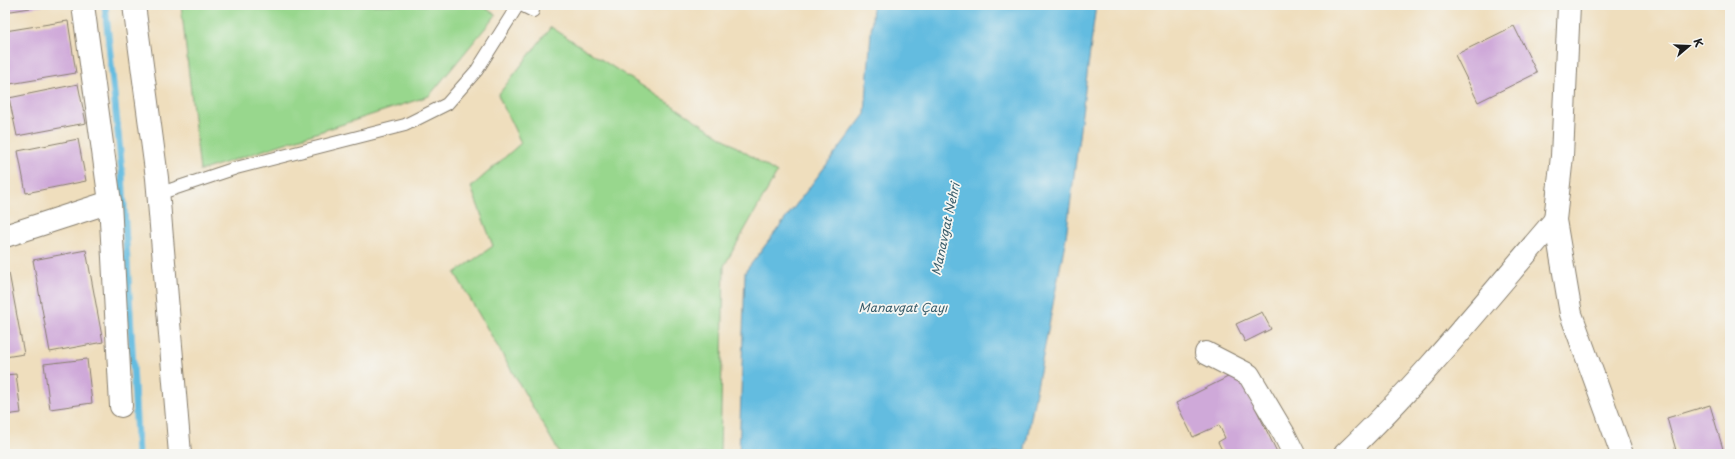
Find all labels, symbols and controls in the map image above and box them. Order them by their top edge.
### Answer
north arrow [1669,26,1709,66]
text: K [1690,36,1708,49]
water label: Manavgat Nehri [926,179,964,277]
water label: Manavgat Çayı [859,298,948,316]

